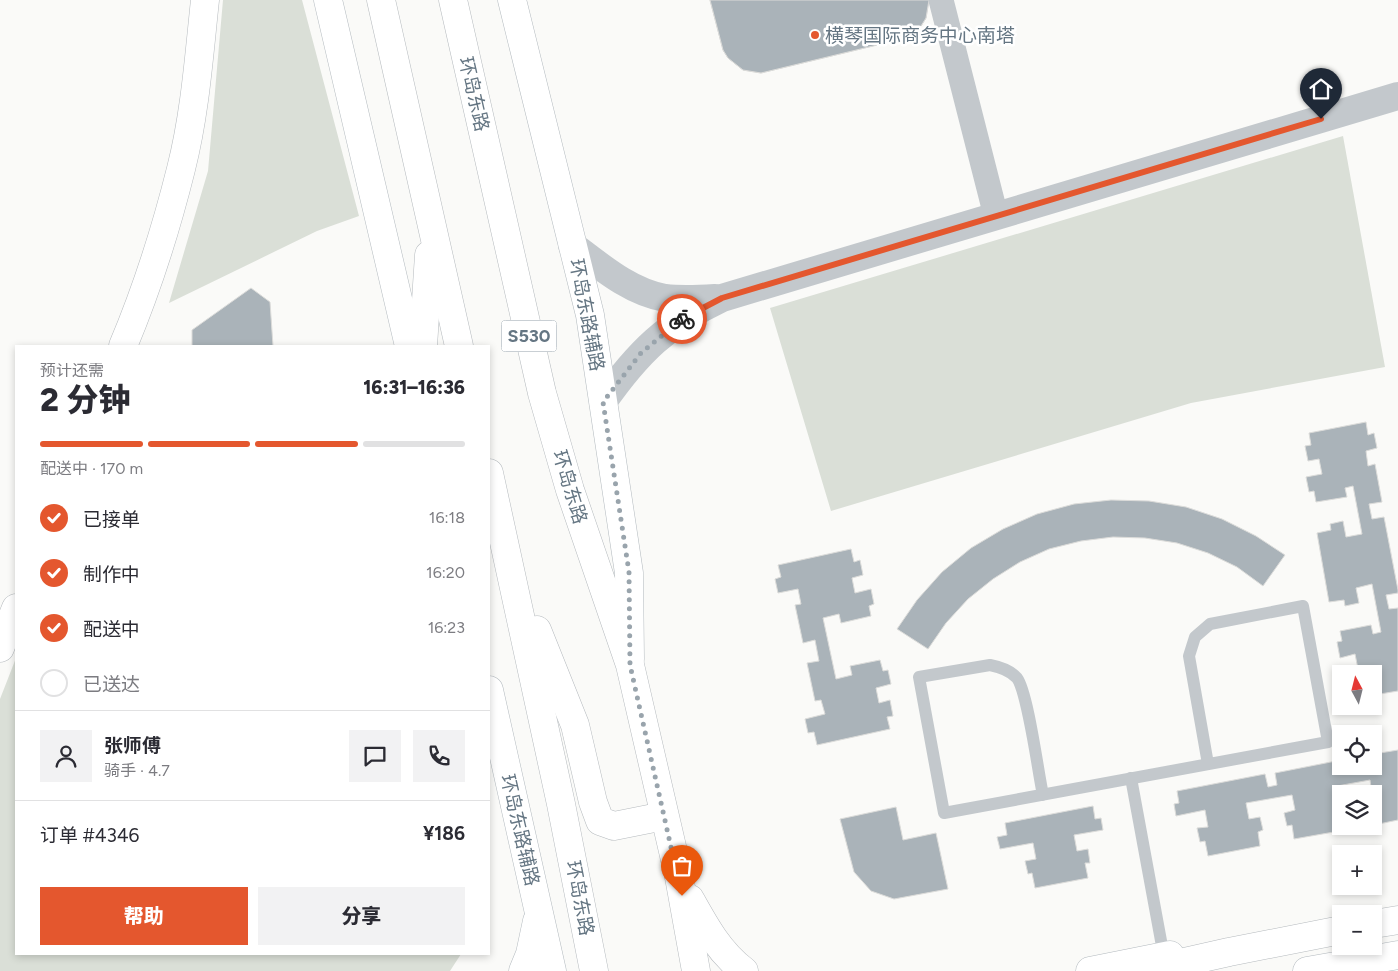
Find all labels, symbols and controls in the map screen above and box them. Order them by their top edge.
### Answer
place label: 横琴国际商务中心南塔 [825,24,1015,47]
marker: 横琴国际商务中心南塔 [809,29,821,41]
street label: 环岛东路 [454,54,494,134]
pin [1300,68,1342,119]
icon: home [1307,75,1335,103]
street label: 环岛东路辅路 [565,257,609,373]
courier [657,294,707,344]
icon: bike [668,305,696,333]
road number: S530 [502,321,556,352]
text: 预计还需 [40,361,104,380]
text: 16:31–16:36 [363,376,465,399]
text: 2 分钟 [40,381,130,419]
street label: 环岛东路 [548,447,592,527]
text: 配送中 · 170 m [40,459,143,478]
icon: check [40,504,68,532]
text: 已接单 [83,508,140,531]
text: 16:18 [429,508,465,527]
icon: check [40,559,68,587]
text: 制作中 [83,563,140,586]
text: 16:20 [426,563,465,582]
icon: check [40,614,68,642]
text: 配送中 [83,618,140,641]
text: 16:23 [428,618,465,637]
north arrow [1332,665,1382,715]
map controls [1332,665,1382,955]
text: 已送达 [83,673,140,696]
button: locate [1332,725,1382,775]
button: person [40,730,92,782]
button: chat [349,730,401,782]
button: phone [413,730,465,782]
text: 张师傅 [104,734,161,757]
text: 骑手 · 4.7 [104,761,170,780]
street label: 环岛东路辅路 [496,772,544,888]
button: layers [1332,785,1382,835]
text: ¥186 [423,822,465,845]
text: 订单 #4346 [40,824,139,847]
pin [661,845,703,896]
button: + [1332,845,1382,895]
icon: bag [668,852,696,880]
street label: 环岛东路 [561,858,599,938]
button: 帮助 [40,887,248,945]
button: 分享 [258,887,465,945]
button: − [1332,905,1382,955]

